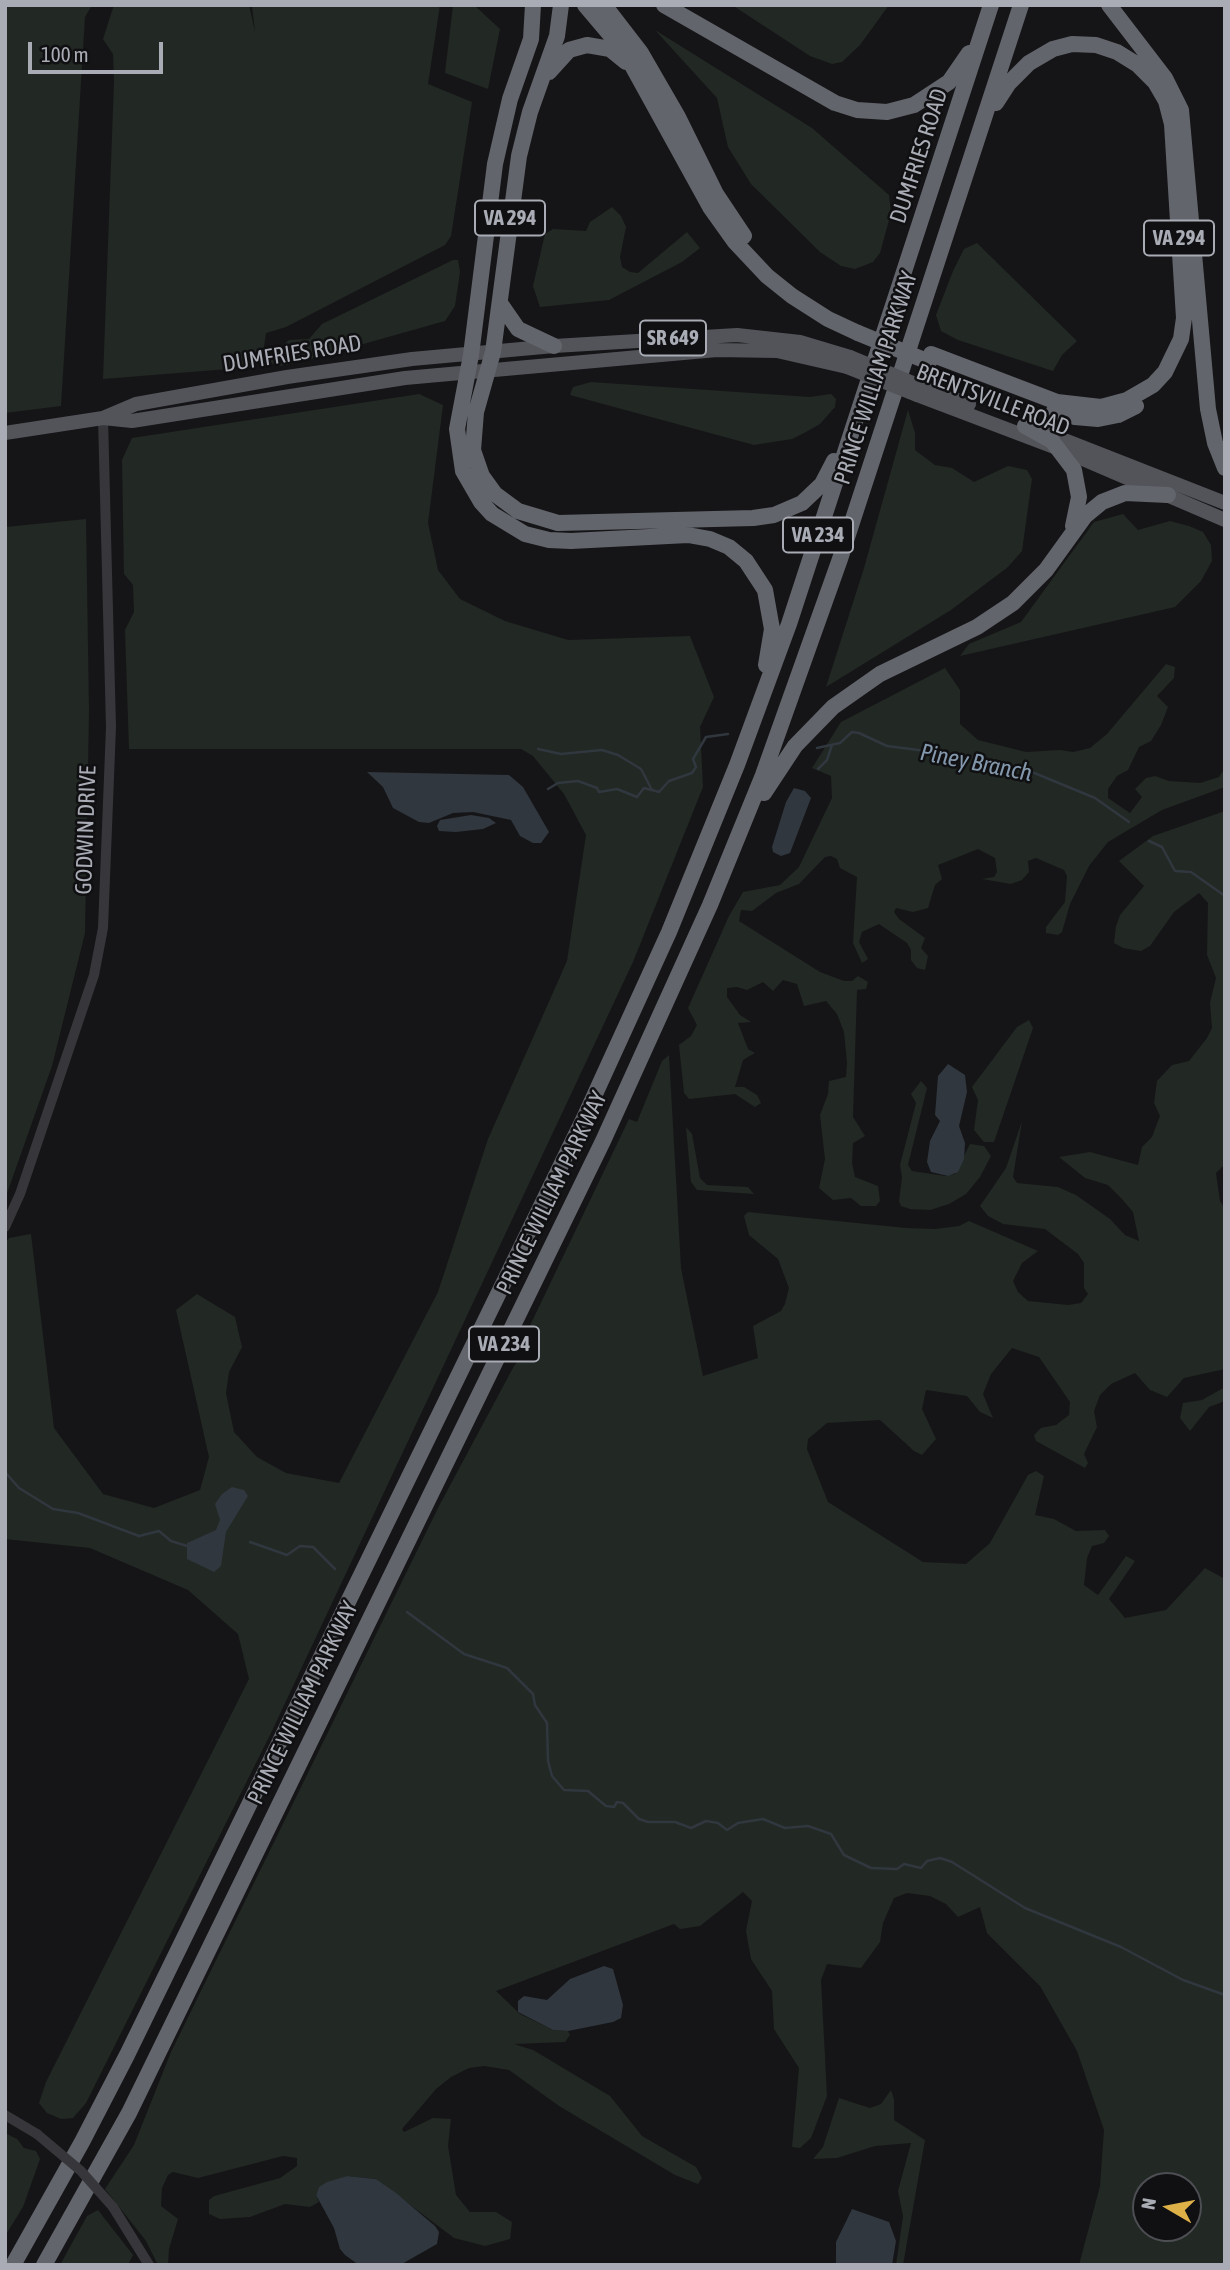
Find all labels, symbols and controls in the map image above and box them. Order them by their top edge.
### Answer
scale bar [32,28,166,72]
text: 100 m [41,42,89,66]
street label: DUMFRIES ROAD [884,85,954,227]
road number: VA 294 [475,200,545,235]
road number: VA 294 [1144,220,1214,256]
street label: PRINCE WILLIAM PARKWAY [828,268,924,488]
road number: SR 649 [640,320,706,356]
street label: DUMFRIES ROAD [221,329,363,379]
street label: BRENTSVILLE ROAD [912,358,1074,442]
road number: VA 234 [783,518,853,552]
water label: Piney Branch [918,738,1034,788]
street label: GODWIN DRIVE [70,765,102,895]
street label: PRINCE WILLIAM PARKWAY [491,1087,613,1299]
road number: VA 234 [469,1326,539,1362]
street label: PRINCE WILLIAM PARKWAY [242,1597,364,1809]
north arrow [1132,2172,1202,2242]
text: N [1136,2196,1160,2211]

